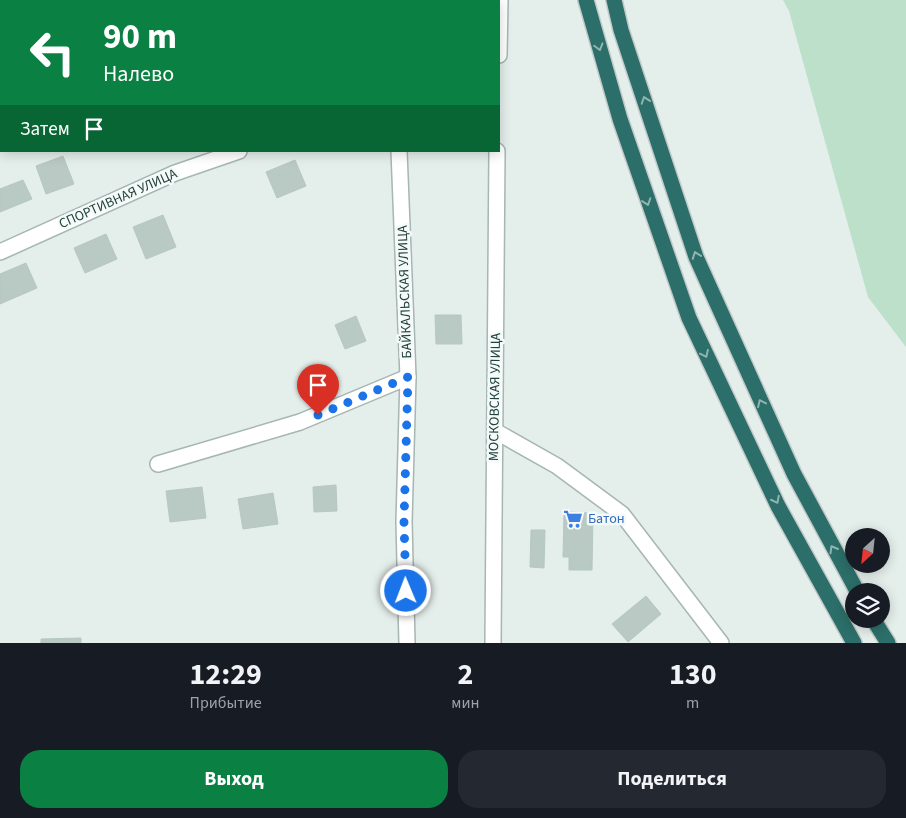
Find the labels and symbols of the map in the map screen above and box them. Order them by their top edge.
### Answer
one-way arrow [594,42,604,50]
one-way arrow [641,96,651,105]
street label: СПОРТИВНАЯ УЛИЦА [56,164,181,234]
one-way arrow [641,197,651,206]
street label: БАЙКАЛЬСКАЯ УЛИЦА [393,225,417,359]
one-way arrow [692,251,702,259]
street label: МОСКОВСКАЯ УЛИЦА [484,332,506,461]
one-way arrow [699,349,709,358]
pin [297,364,339,415]
one-way arrow [757,400,767,409]
one-way arrow [770,495,780,504]
supermarket icon: Батон [562,508,584,530]
place label: Батон [588,509,625,529]
north arrow [845,528,890,572]
one-way arrow [829,545,839,554]
position arrow [379,564,431,616]

